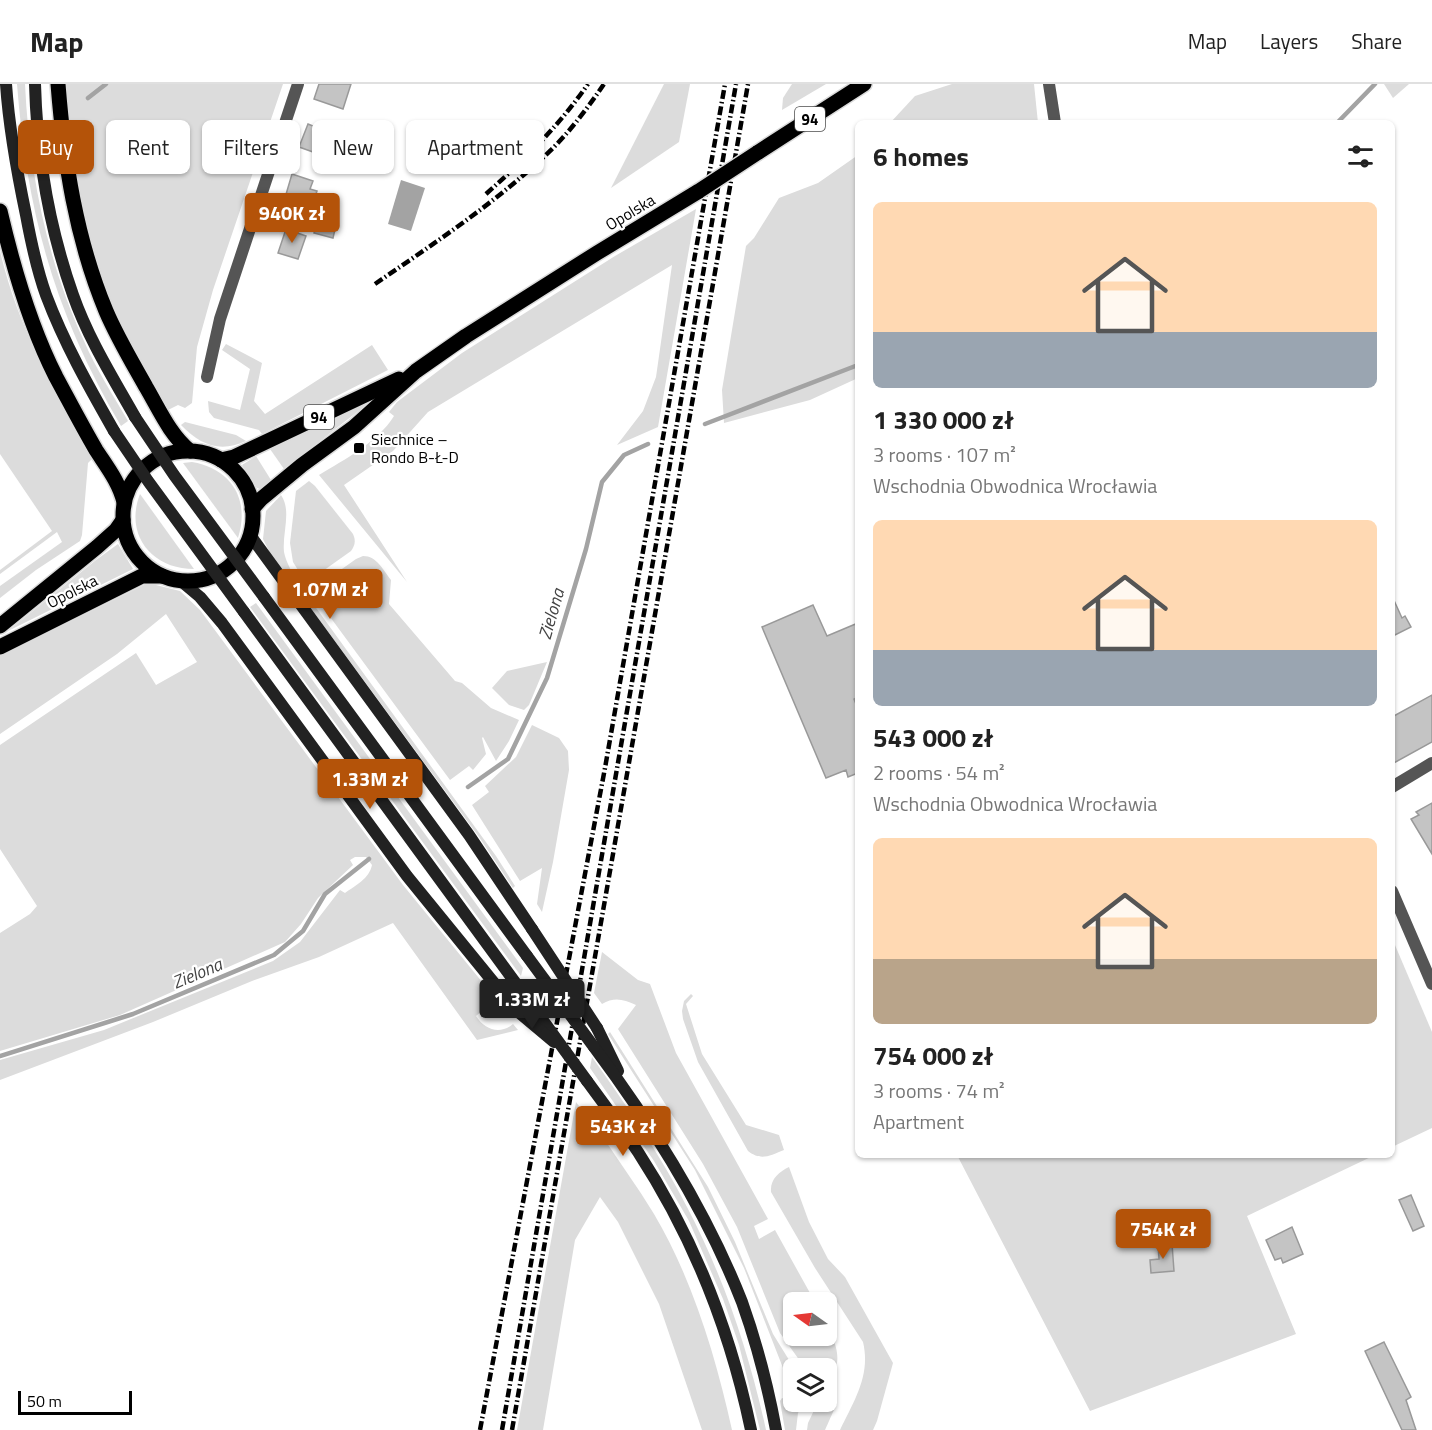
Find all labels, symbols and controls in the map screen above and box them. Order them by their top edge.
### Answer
text: Map [30,20,84,63]
text: Map [1188,25,1227,57]
text: Layers [1260,25,1318,57]
text: Share [1351,25,1402,57]
road number: 94 [795,107,825,131]
chip: Buy [18,120,94,174]
chip: Rent [106,120,190,174]
chip: Filters [202,120,300,174]
chip: New [312,120,394,174]
chip: Apartment [406,120,544,174]
text: 6 homes [873,137,969,176]
icon: filters [1344,140,1377,173]
street label: Opolska [601,188,659,236]
pin: 940K zł [237,193,347,244]
text: 940K zł [259,197,325,228]
icon: home [1071,241,1179,349]
text: 1 330 000 zł [873,400,1014,439]
road number: 94 [304,405,334,429]
place label: Siechnice – Rondo B-Ł-D [371,427,459,469]
text: 3 rooms · 107 m² [873,439,1016,470]
marker: Siechnice – Rondo B-Ł-D [352,441,366,455]
text: Wschodnia Obwodnica Wrocławia [873,470,1157,501]
icon: home [1071,559,1179,667]
street label: Opolska [42,568,102,614]
pin: 1.07M zł [268,569,392,620]
text: 1.07M zł [292,573,368,604]
water label: Zielona [531,584,571,643]
text: 543 000 zł [873,718,994,757]
text: 2 rooms · 54 m² [873,757,1005,788]
pin: 1.33M zł [308,759,432,810]
text: 1.33M zł [332,763,408,794]
text: Wschodnia Obwodnica Wrocławia [873,788,1157,819]
icon: home [1071,877,1179,985]
water label: Zielona [168,950,227,996]
pin: 1.33M zł [470,979,594,1030]
text: 1.33M zł [494,983,570,1014]
text: 754 000 zł [873,1036,994,1075]
text: 3 rooms · 74 m² [873,1075,1005,1106]
pin: 543K zł [568,1106,678,1157]
text: Apartment [873,1106,964,1137]
text: 543K zł [590,1110,656,1141]
pin: 754K zł [1108,1209,1218,1260]
text: 754K zł [1130,1213,1196,1244]
north arrow [783,1292,837,1346]
map controls [783,1292,837,1412]
button: layers [783,1358,837,1412]
scale bar [18,1388,132,1416]
text: 50 m [27,1389,62,1413]

